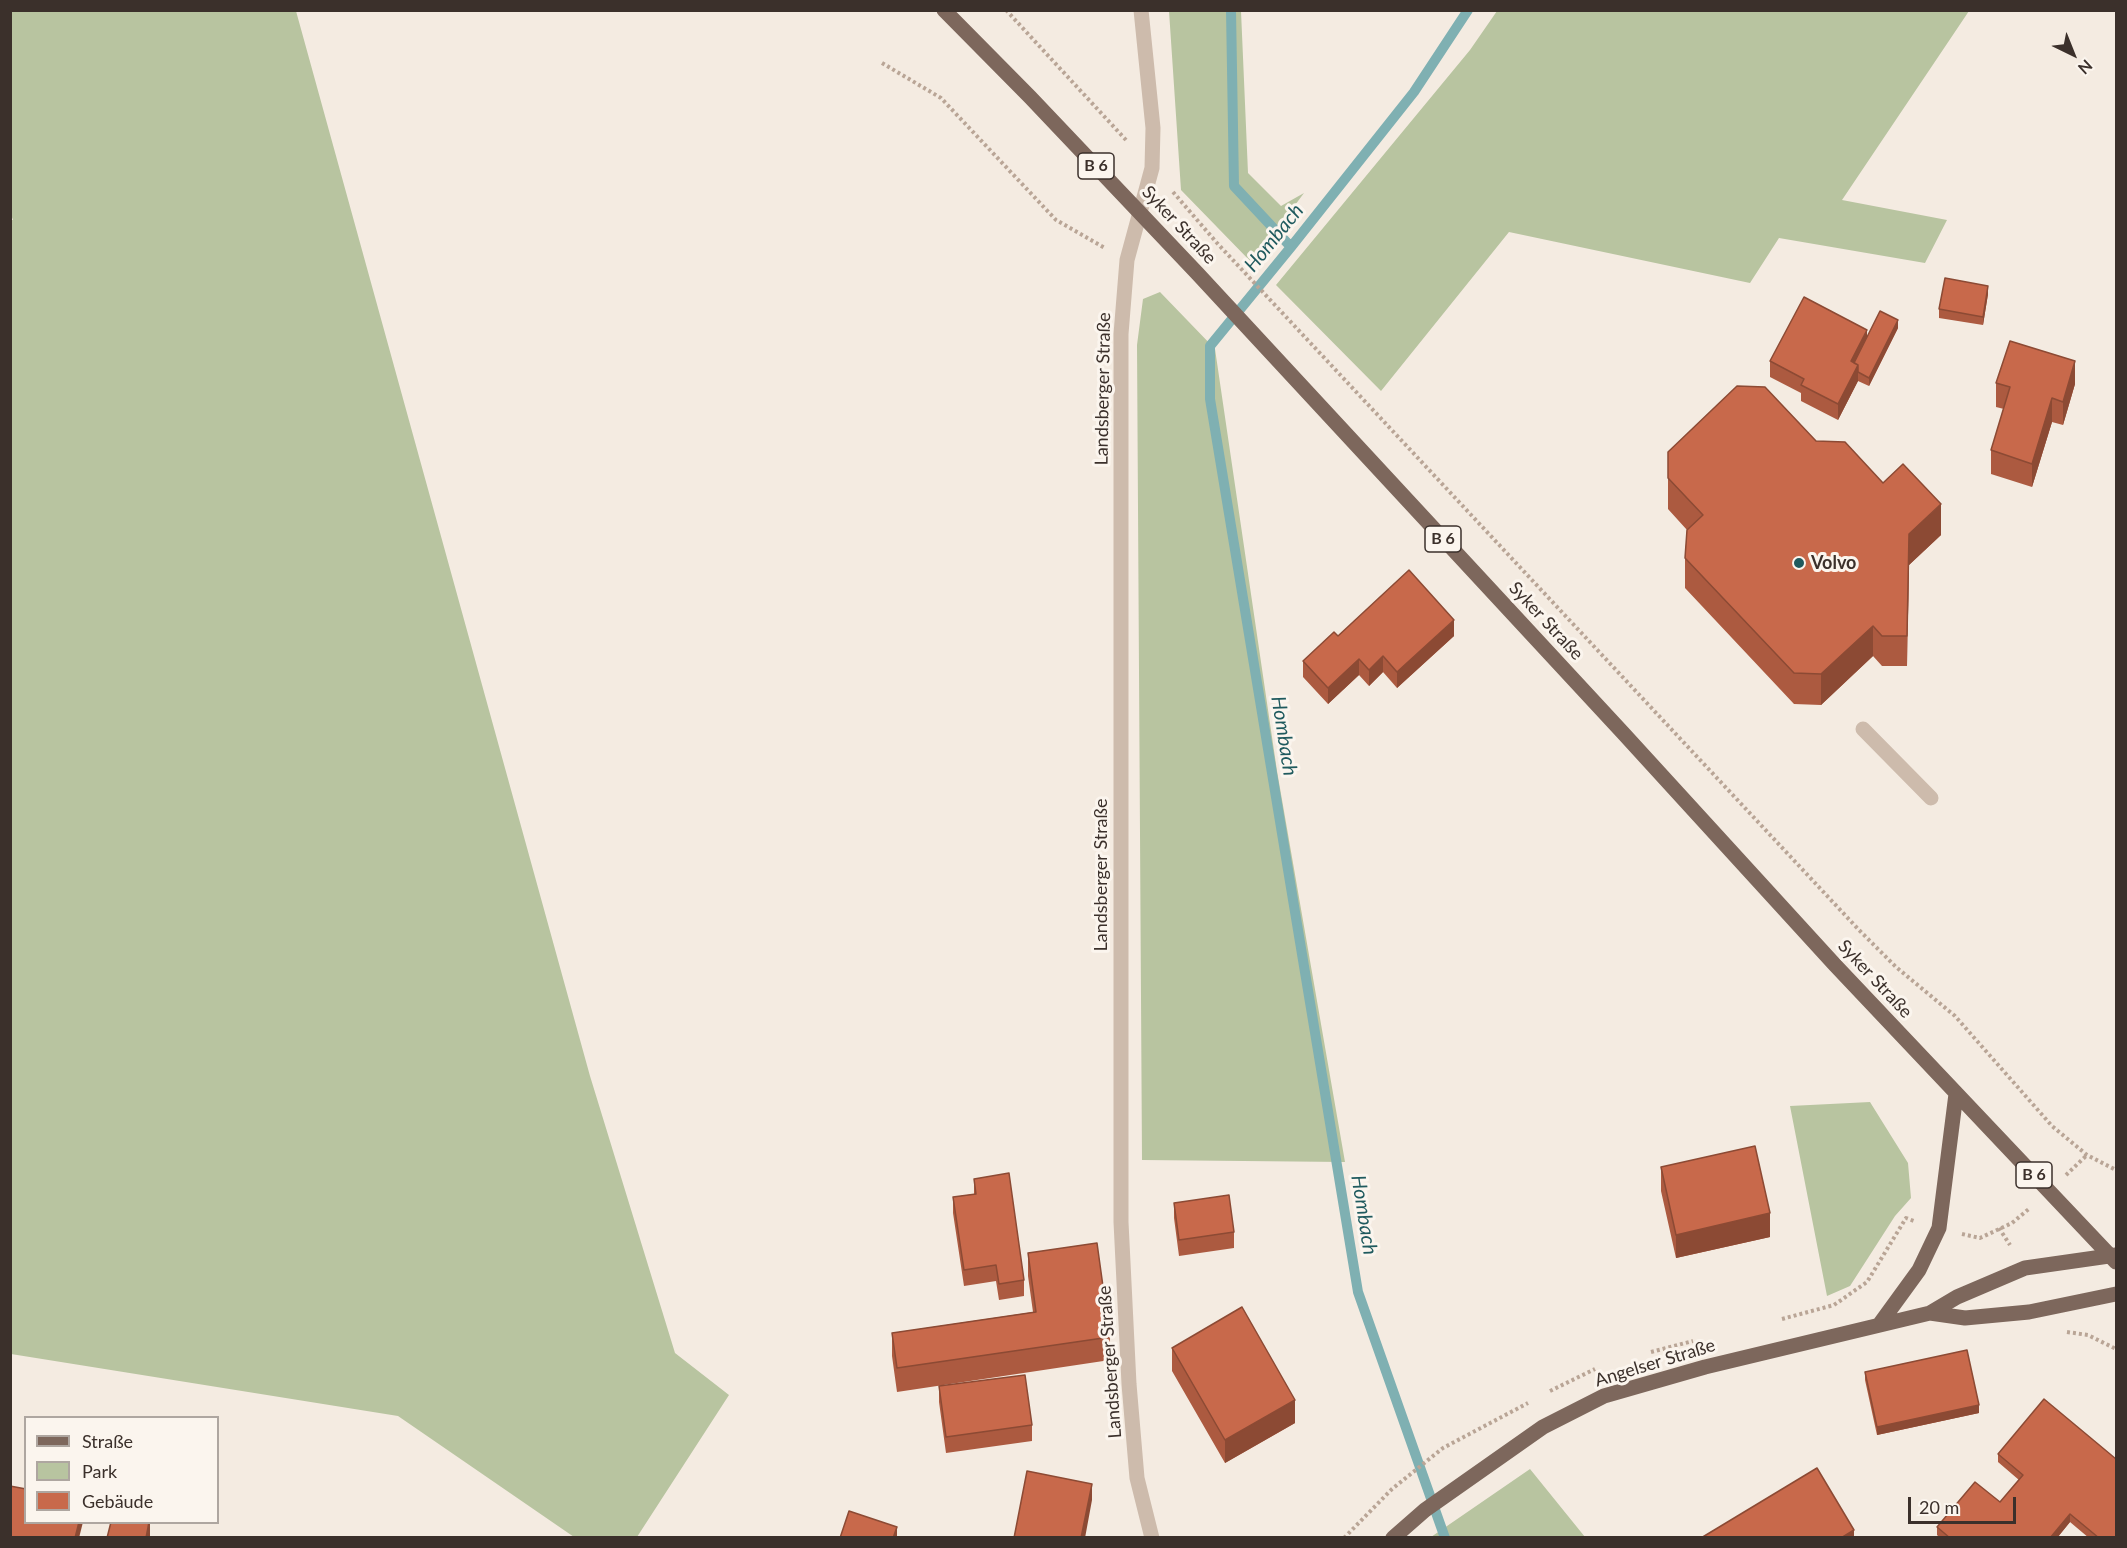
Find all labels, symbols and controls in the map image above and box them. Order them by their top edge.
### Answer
north arrow [2043,24,2103,84]
text: N [2075,56,2097,79]
road number: B 6 [1078,153,1114,179]
street label: Syker Straße [1137,181,1221,269]
water label: Hombach [1239,199,1309,277]
street label: Landsberger Straße [1091,312,1115,466]
road number: B 6 [1425,526,1461,552]
place label: Volvo [1811,552,1856,574]
marker: Volvo [1792,556,1806,570]
street label: Syker Straße [1504,577,1588,665]
water label: Hombach [1266,694,1302,778]
street label: Landsberger Straße [1090,798,1112,952]
street label: Syker Straße [1833,935,1917,1023]
road number: B 6 [2016,1162,2052,1188]
water label: Hombach [1346,1173,1382,1257]
street label: Landsberger Straße [1094,1285,1126,1439]
street label: Angelser Straße [1592,1334,1718,1392]
legend [24,1416,219,1524]
text: Straße [82,1430,133,1452]
text: Park [82,1460,117,1482]
scale bar [1911,1485,2019,1523]
text: Gebäude [82,1490,153,1512]
text: 20 m [1919,1496,1959,1518]

